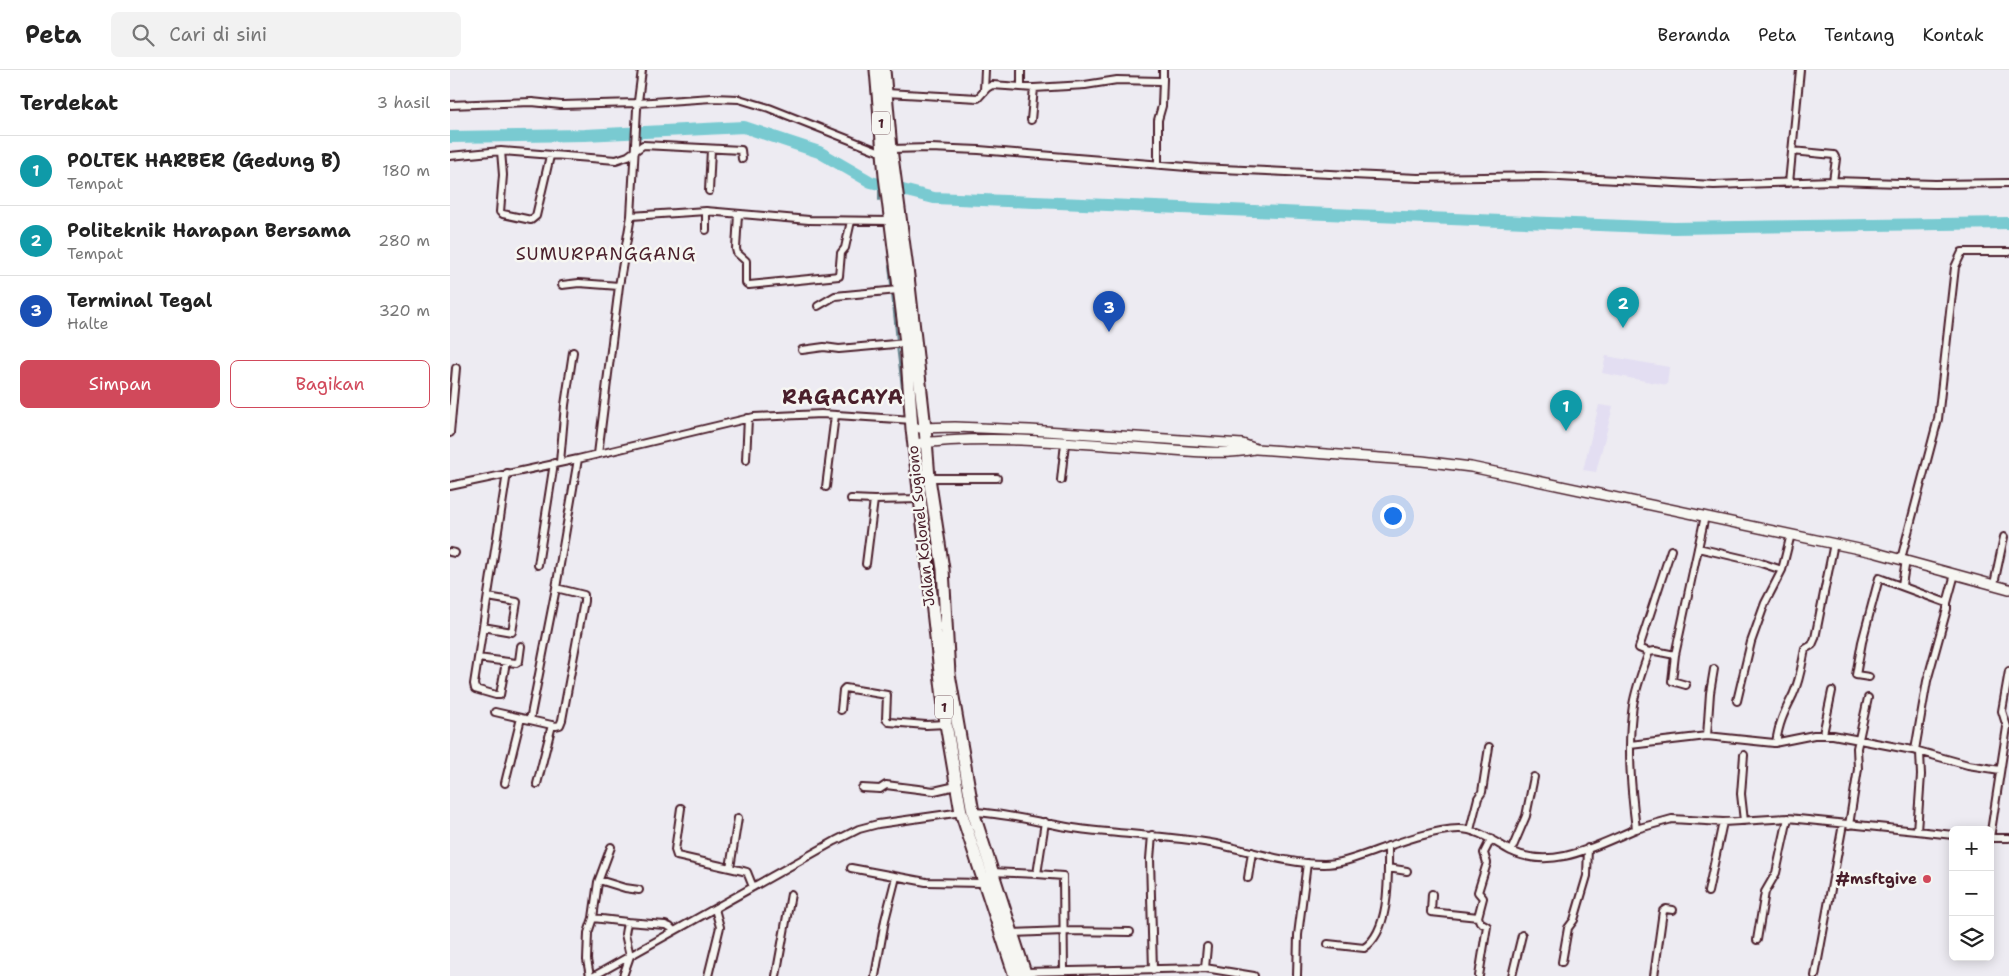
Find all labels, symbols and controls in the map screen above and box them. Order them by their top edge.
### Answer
search box [111,12,461,57]
text: Peta [25,19,81,51]
icon: search [129,21,157,49]
text: Cari di sini [169,22,267,47]
text: Beranda [1658,23,1730,47]
text: Peta [1758,23,1796,47]
text: Tentang [1824,23,1895,47]
text: Kontak [1923,23,1984,47]
text: Terdekat [20,89,118,117]
text: 3 hasil [377,92,430,113]
road number: 1 [872,112,890,134]
text: POLTEK HARBER (Gedung B) [67,148,341,173]
text: 1 [32,160,40,181]
text: 180 m [382,160,430,181]
text: Tempat [67,173,123,194]
text: Politeknik Harapan Bersama [67,218,351,243]
text: 2 [30,230,42,251]
text: 280 m [378,230,430,251]
district label: SUMURPANGGANG [516,242,696,266]
text: Tempat [67,243,123,264]
pin: 2 [1607,287,1639,328]
text: Terminal Tegal [67,288,212,313]
pin: 3 [1093,291,1125,332]
text: 3 [30,300,42,321]
text: 320 m [379,300,430,321]
text: Halte [67,313,109,334]
button: Simpan [20,360,220,408]
button: Bagikan [230,360,430,408]
district label: RAGACAYA [782,384,904,410]
pin: 1 [1550,390,1582,431]
street label: Jalan Kolonel Sugiono [903,445,939,607]
your location [1380,503,1406,529]
road number: 1 [935,696,953,719]
map controls [1949,826,1994,961]
button: + [1949,826,1994,871]
place label: #msftgive [1835,869,1917,889]
button: − [1949,871,1994,916]
marker: #msftgive [1921,873,1933,885]
button: layers [1949,916,1994,961]

